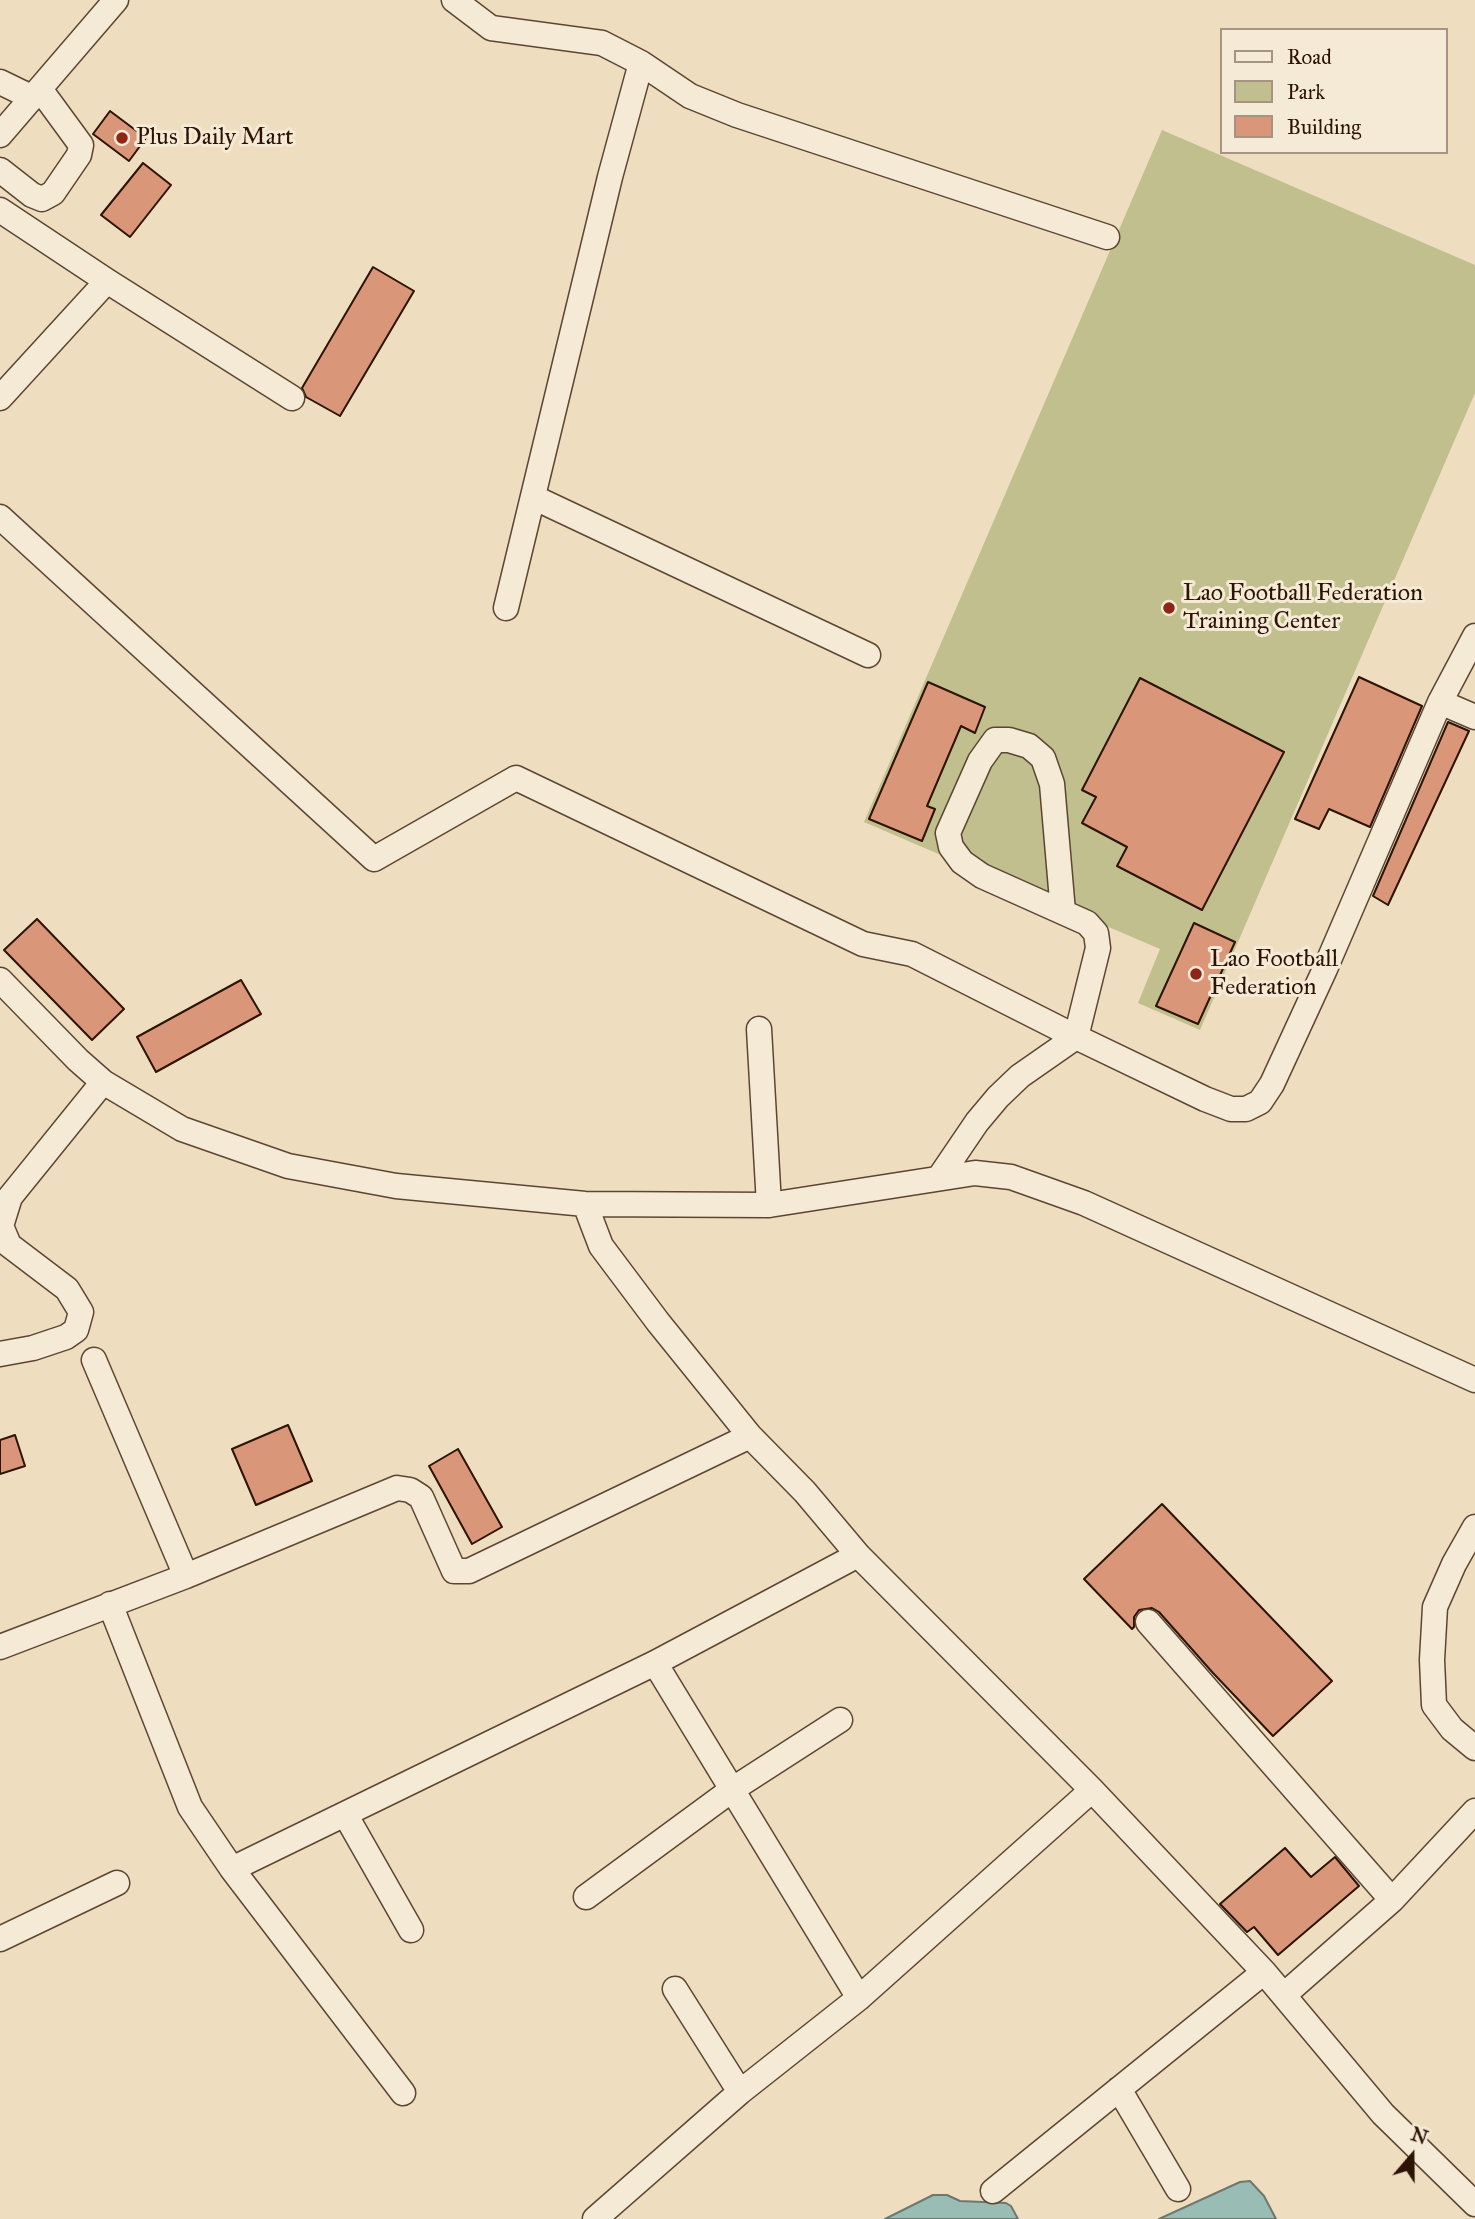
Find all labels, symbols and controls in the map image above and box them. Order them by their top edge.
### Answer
legend [1220,28,1447,154]
text: Road [1287,44,1332,70]
text: Park [1287,79,1325,105]
text: Building [1287,114,1361,140]
place label: Plus Daily Mart [136,124,293,152]
marker: Plus Daily Mart [114,130,130,146]
place label: Lao Football Federation Training Center [1183,580,1423,636]
marker: Lao Football Federation Training Center [1161,600,1177,616]
place label: Lao Football Federation [1210,946,1338,1002]
marker: Lao Football Federation [1188,966,1204,982]
north arrow [1377,2121,1447,2191]
text: N [1408,2122,1431,2149]

